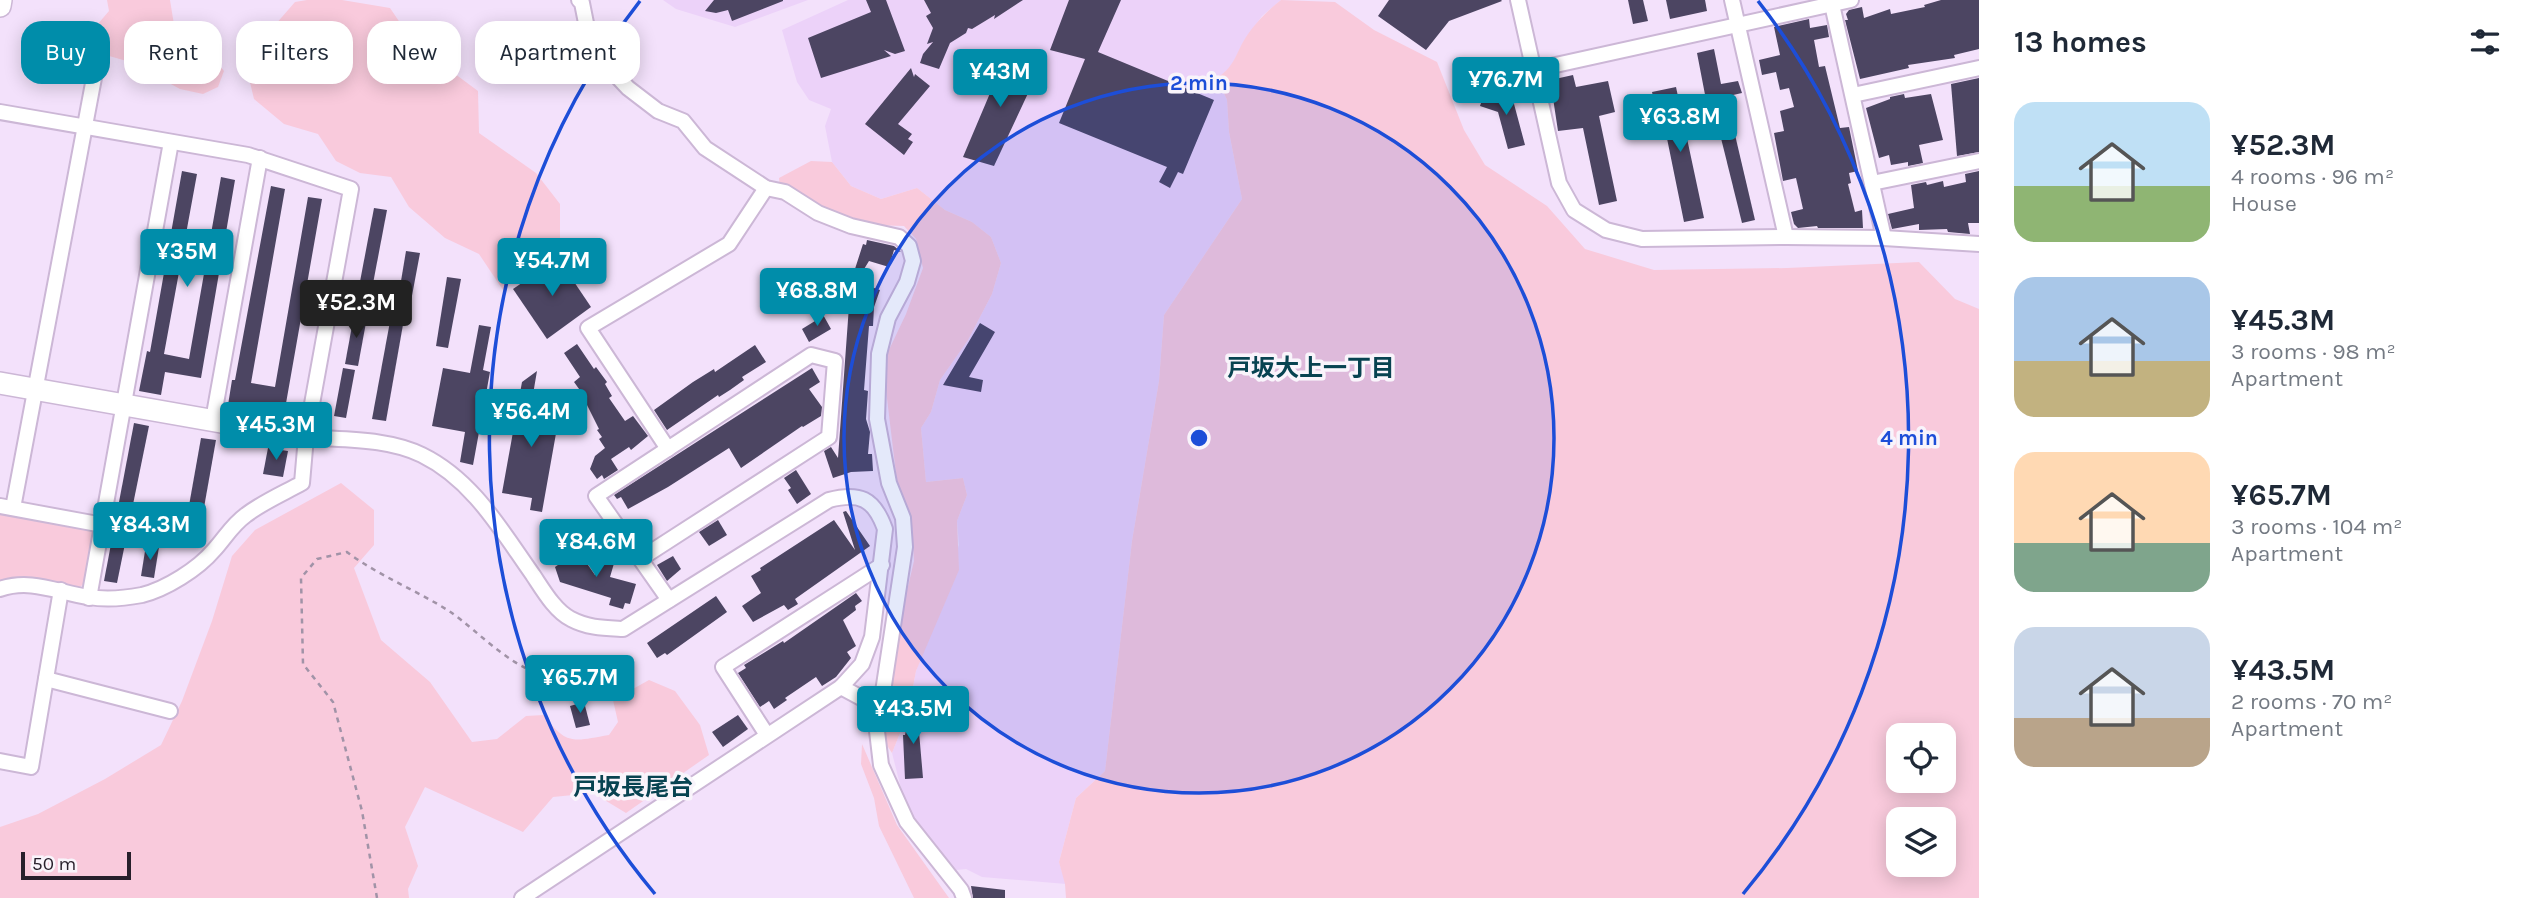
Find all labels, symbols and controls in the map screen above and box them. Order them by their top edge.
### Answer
chip: Buy [21,21,110,84]
chip: Rent [124,21,222,84]
chip: Filters [236,21,353,84]
chip: New [367,21,461,84]
chip: Apartment [475,21,640,84]
icon: filters [2466,23,2504,61]
text: 13 homes [2014,24,2147,60]
pin: ¥43M [959,50,1041,109]
text: ¥43M [969,58,1031,85]
pin: ¥76.7M [1449,58,1563,117]
text: ¥76.7M [1468,66,1544,93]
text: 2 min [1170,71,1228,95]
pin: ¥63.8M [1623,94,1737,154]
text: ¥63.8M [1639,103,1721,130]
text: ¥52.3M [2231,127,2336,163]
icon: home [2070,130,2154,214]
text: 4 rooms · 96 m² [2231,163,2394,190]
text: House [2231,190,2297,217]
pin: ¥35M [146,230,228,289]
text: ¥35M [156,238,218,265]
pin: ¥54.7M [495,238,609,298]
text: ¥54.7M [513,247,591,274]
pin: ¥68.8M [760,268,874,328]
text: ¥68.8M [776,277,858,304]
pin: ¥52.3M [299,280,413,340]
text: ¥52.3M [316,289,396,316]
text: ¥45.3M [2231,302,2335,338]
icon: home [2070,305,2154,389]
text: 3 rooms · 98 m² [2231,338,2396,365]
district label: 戸坂大上一丁目 [1227,354,1395,382]
text: Apartment [2231,365,2343,392]
pin: ¥56.4M [474,390,588,449]
text: ¥56.4M [491,398,571,425]
pin: ¥45.3M [219,402,333,462]
text: ¥45.3M [236,411,316,438]
centre of rings [1187,426,1211,450]
text: 4 min [1880,426,1938,450]
text: ¥65.7M [2231,477,2332,513]
icon: home [2070,480,2154,564]
pin: ¥84.3M [93,503,207,562]
text: ¥84.3M [109,511,191,538]
text: 3 rooms · 104 m² [2231,513,2402,540]
pin: ¥84.6M [539,520,653,579]
text: ¥84.6M [555,528,637,555]
text: Apartment [2231,540,2343,567]
text: ¥43.5M [2231,652,2335,688]
icon: home [2070,655,2154,739]
pin: ¥65.7M [523,656,637,715]
text: ¥65.7M [541,664,619,691]
pin: ¥43.5M [856,686,970,746]
text: 2 rooms · 70 m² [2231,688,2393,715]
text: ¥43.5M [873,695,953,722]
text: Apartment [2231,715,2343,742]
map controls [1886,723,1956,877]
button: locate [1886,723,1956,793]
district label: 戸坂長尾台 [573,773,693,801]
button: layers [1886,807,1956,877]
scale bar [21,849,131,881]
text: 50 m [32,853,76,875]

